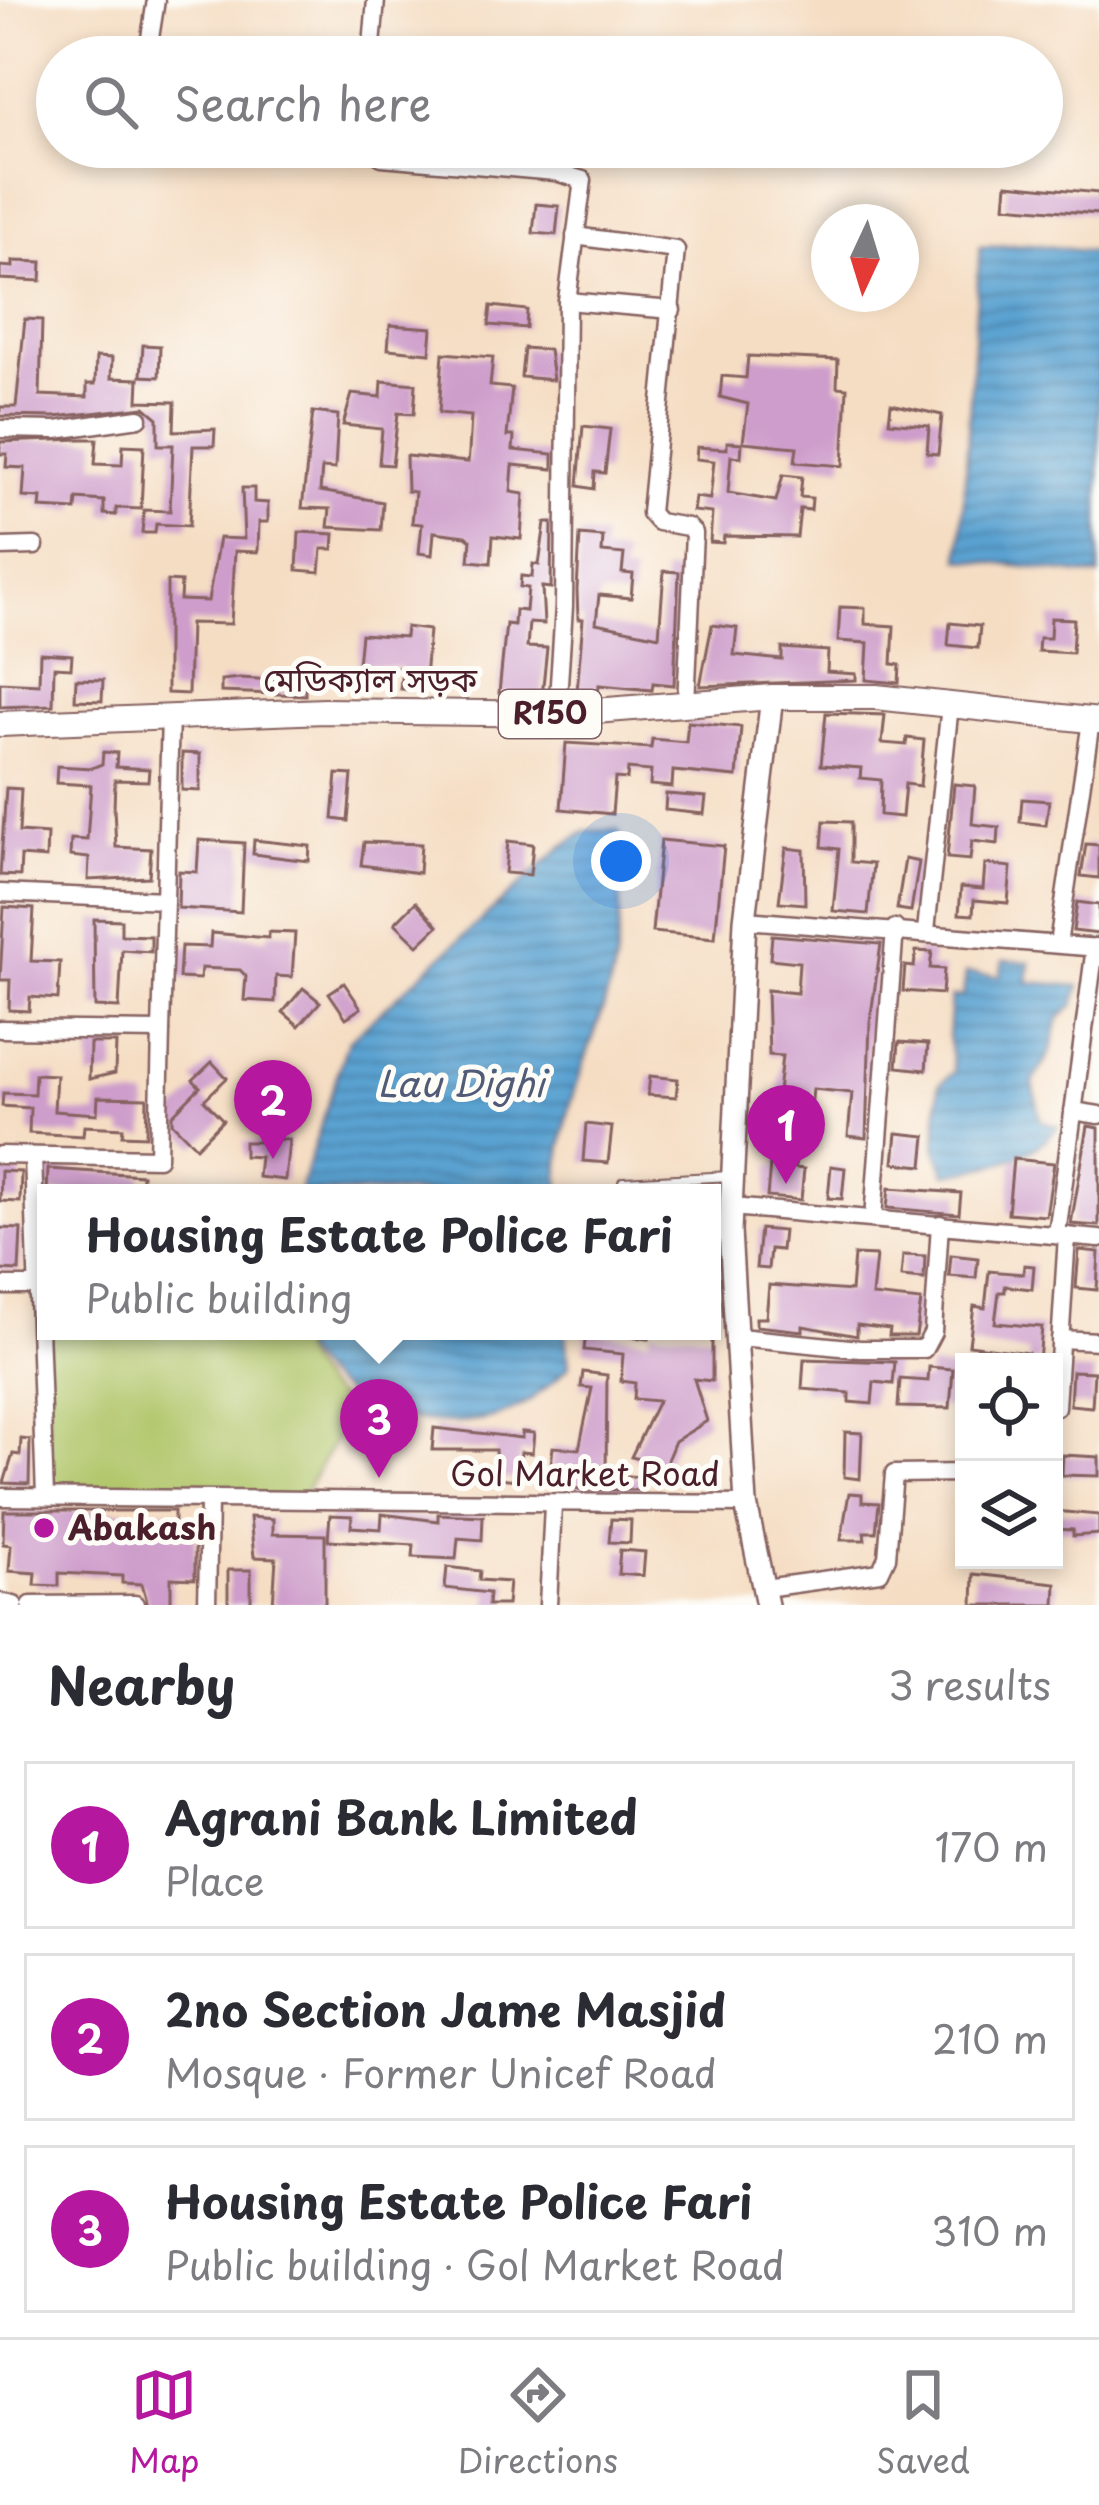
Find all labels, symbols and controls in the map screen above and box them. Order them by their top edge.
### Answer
search box [36,36,1063,168]
text: Search here [174,68,431,136]
icon: search [78,69,144,135]
north arrow [811,204,919,312]
street label: মেডিক্যাল সড়ক [263,653,477,703]
road number: R150 [499,690,601,738]
your location [591,831,651,891]
water label: Lau Dighi [377,1055,550,1109]
pin: 2 [234,1060,312,1159]
pin: 1 [747,1085,825,1184]
popup [37,1184,721,1340]
text: Housing Estate Police Fari [85,1199,673,1267]
text: Public building [85,1267,352,1326]
map controls [955,1353,1063,1569]
button: locate [955,1353,1063,1461]
pin: 3 [340,1379,418,1478]
street label: Gol Market Road [450,1447,720,1497]
button: layers [955,1461,1063,1569]
place label: Abakash [67,1501,216,1551]
marker: Abakash [31,1515,57,1541]
text: Nearby [48,1645,235,1722]
text: 3 results [888,1654,1051,1713]
text: Agrani Bank Limited [165,1782,637,1850]
text: 1 [81,1816,99,1875]
text: 170 m [935,1816,1048,1875]
text: Place [165,1850,265,1909]
text: 2no Section Jame Masjid [165,1974,726,2042]
text: 2 [76,2008,104,2067]
text: 210 m [932,2008,1048,2067]
text: Mosque · Former Unicef Road [165,2042,717,2101]
text: Housing Estate Police Fari [165,2166,752,2234]
text: 3 [77,2200,103,2259]
text: 310 m [931,2200,1048,2259]
text: Public building · Gol Market Road [165,2234,785,2293]
tab: Map [129,2362,200,2484]
tab: Directions [458,2362,618,2484]
tab: Saved [876,2362,970,2484]

